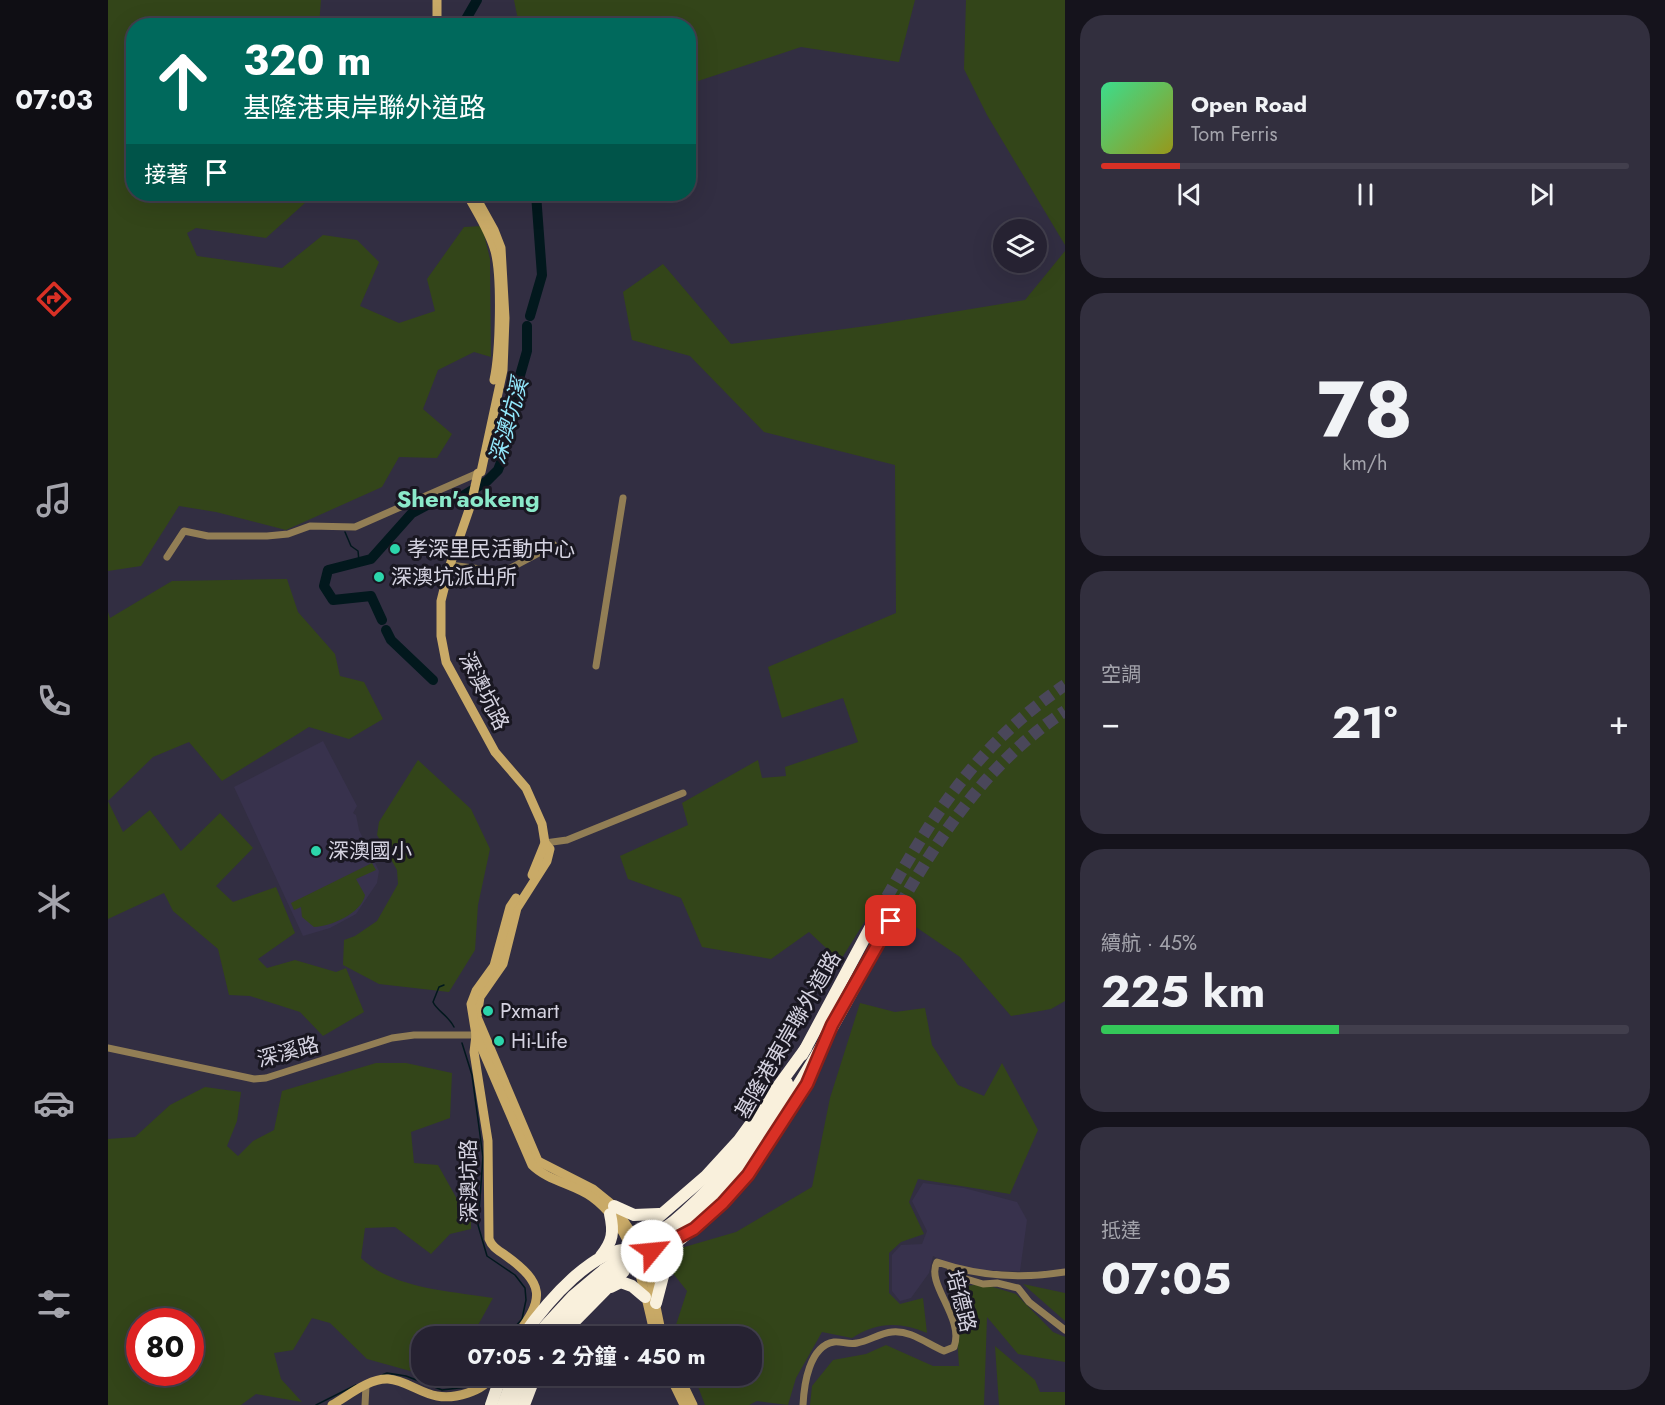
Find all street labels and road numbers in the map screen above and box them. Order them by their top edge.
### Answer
street label: 深澳坑路 [452,647,516,735]
street label: 基隆港東岸聯外道路 [728,946,848,1124]
street label: 深溪路 [254,1029,322,1075]
street label: 深澳坑路 [453,1139,485,1223]
street label: 培德路 [939,1267,983,1335]

